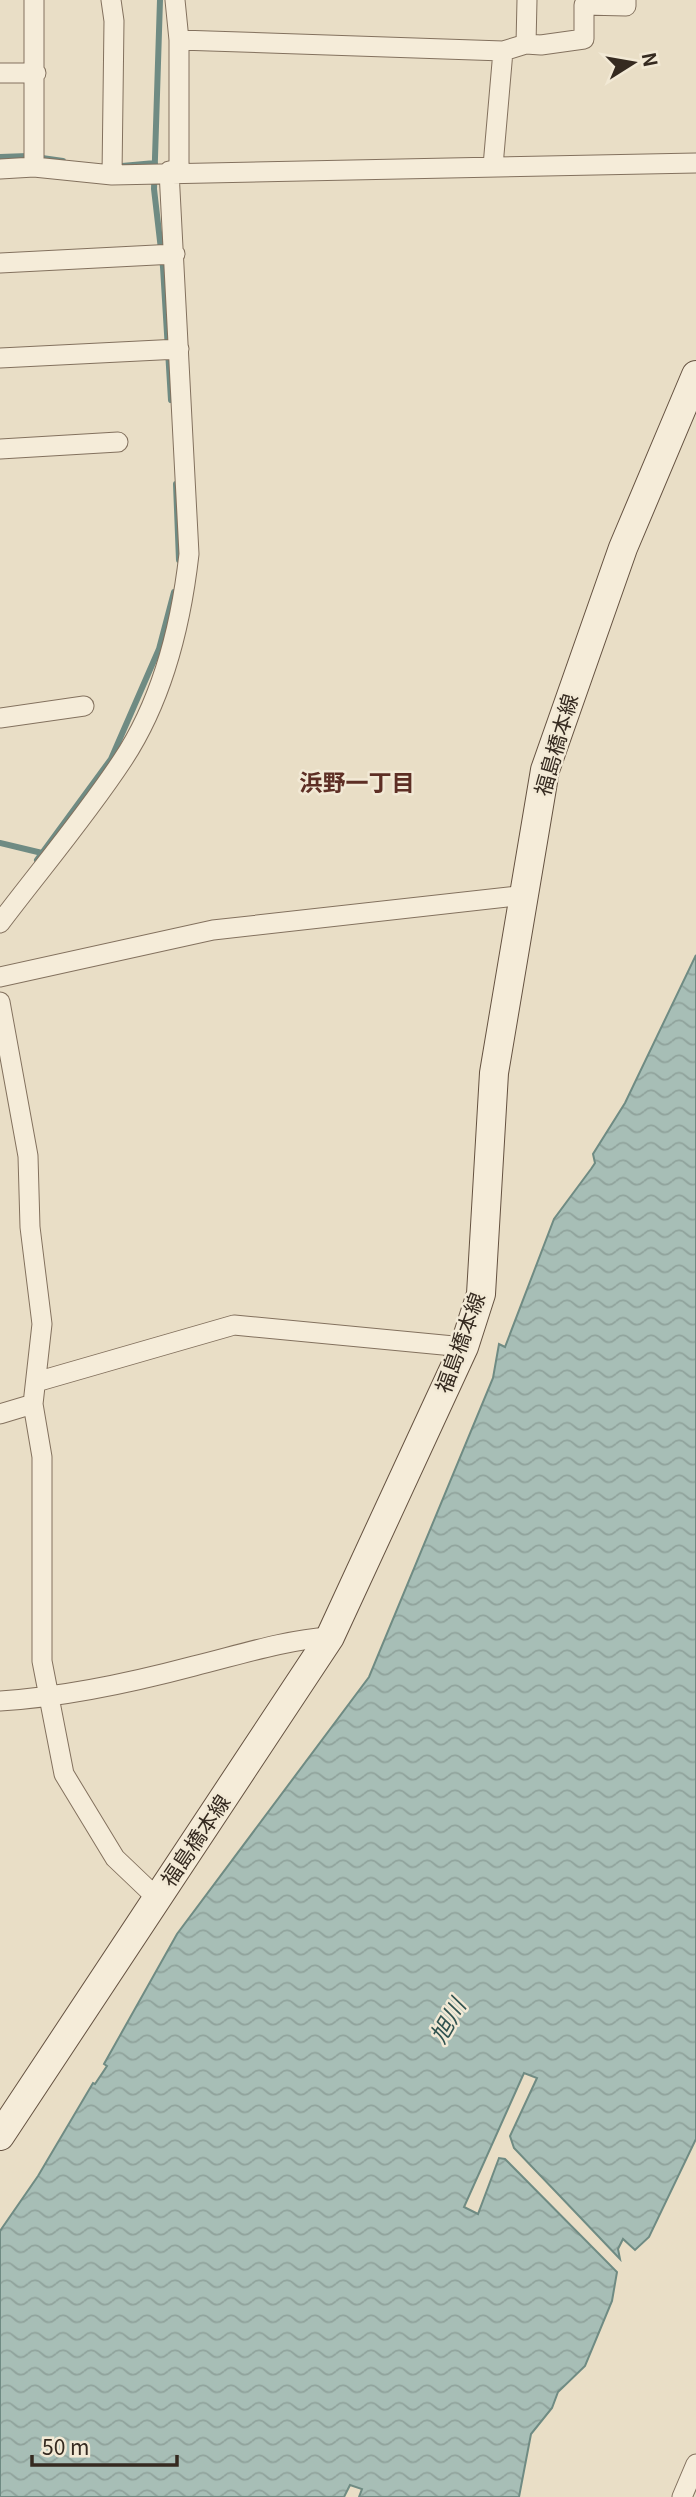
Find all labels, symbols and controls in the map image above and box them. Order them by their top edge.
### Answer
north arrow [598,28,668,98]
text: N [637,50,666,69]
street label: 福島橋本線 [526,690,584,799]
district label: 浜野一丁目 [300,764,415,798]
street label: 福島橋本線 [427,1288,491,1397]
street label: 福島橋本線 [153,1788,236,1892]
water label: 旭川 [420,1989,474,2048]
scale bar [32,2424,177,2468]
text: 50 m [42,2431,89,2461]

